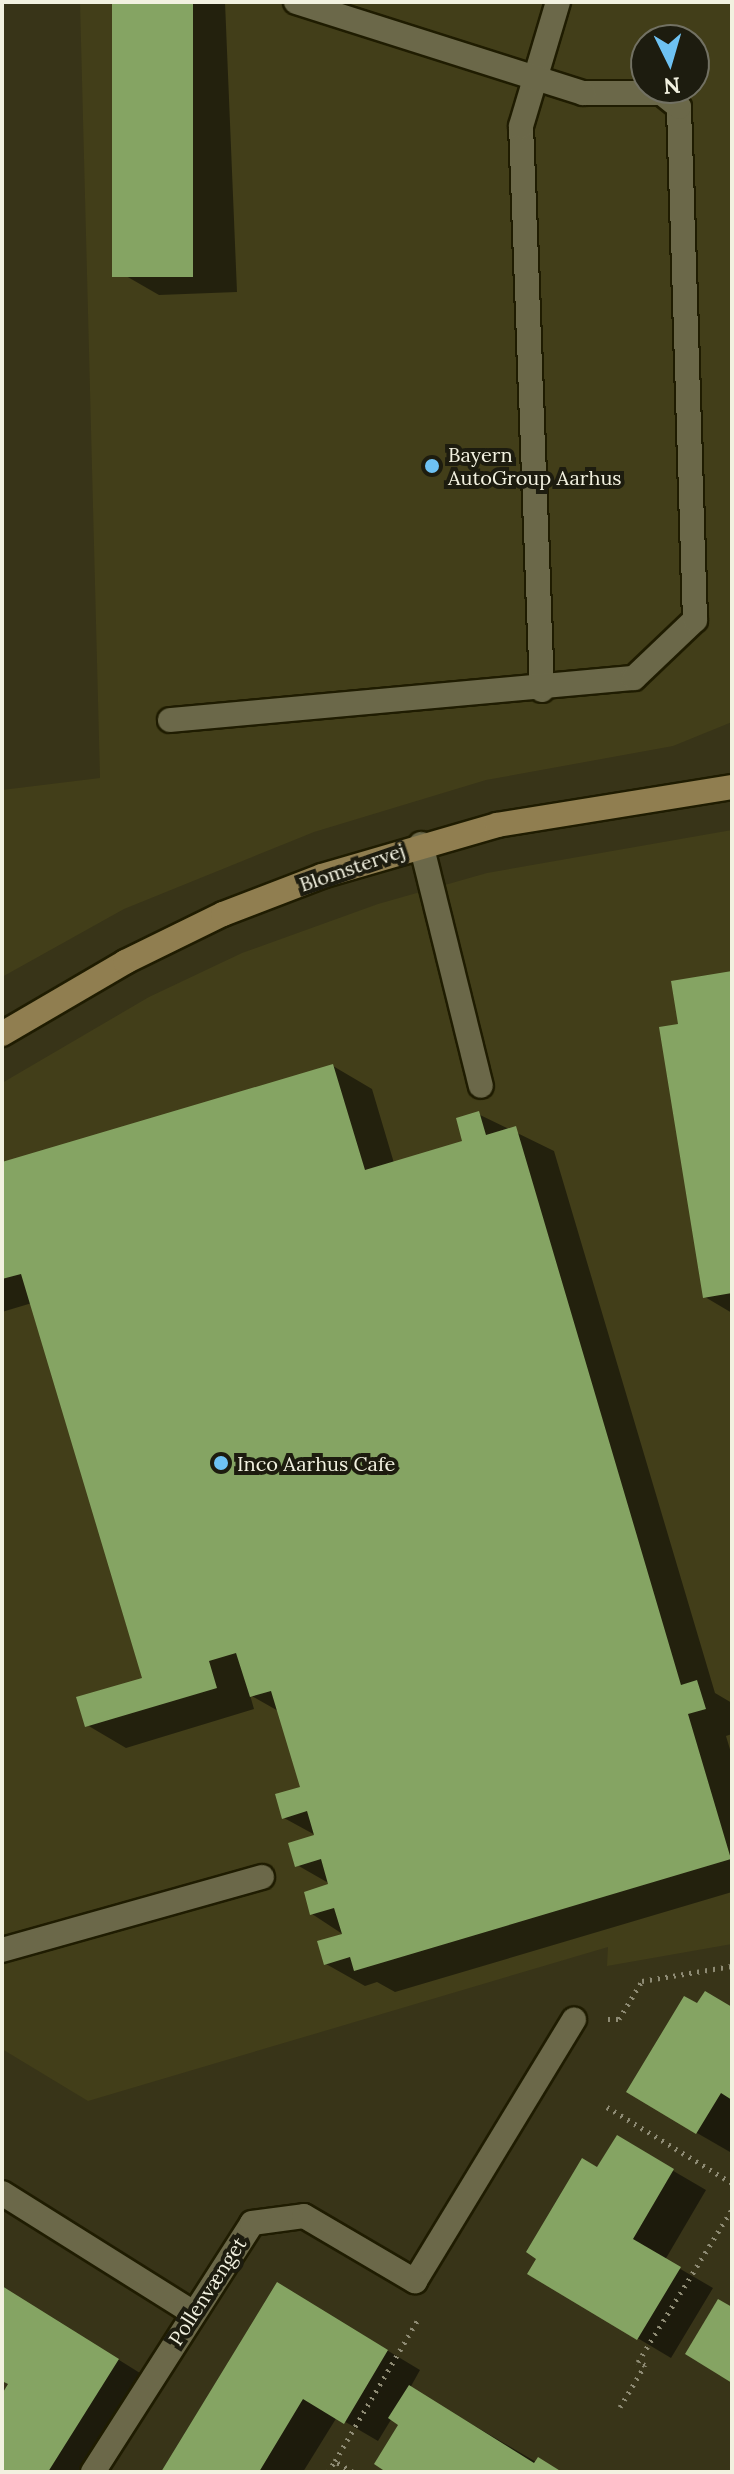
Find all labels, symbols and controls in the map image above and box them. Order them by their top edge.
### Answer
north arrow [630,24,710,104]
text: N [662,71,682,101]
place label: Bayern AutoGroup Aarhus [448,442,622,489]
marker: Bayern AutoGroup Aarhus [423,457,441,475]
street label: Blomstervej [296,838,408,896]
place label: Inco Aarhus Cafe [237,1451,395,1475]
marker: Inco Aarhus Cafe [212,1454,230,1472]
street label: Pollenvænget [163,2232,251,2350]

